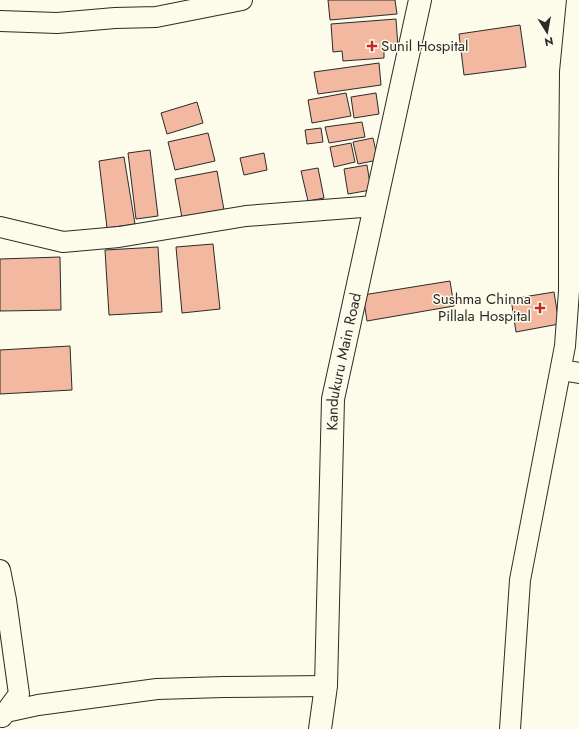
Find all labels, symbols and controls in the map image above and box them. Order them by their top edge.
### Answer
north arrow [527,12,567,52]
text: N [543,33,555,51]
place label: Sunil Hospital [381,35,469,57]
marker: Sunil Hospital [366,40,378,52]
place label: Sushma Chinna Pillala Hospital [433,288,531,327]
street label: Kandukuru Main Road [321,291,367,431]
marker: Sushma Chinna Pillala Hospital [534,302,546,314]

